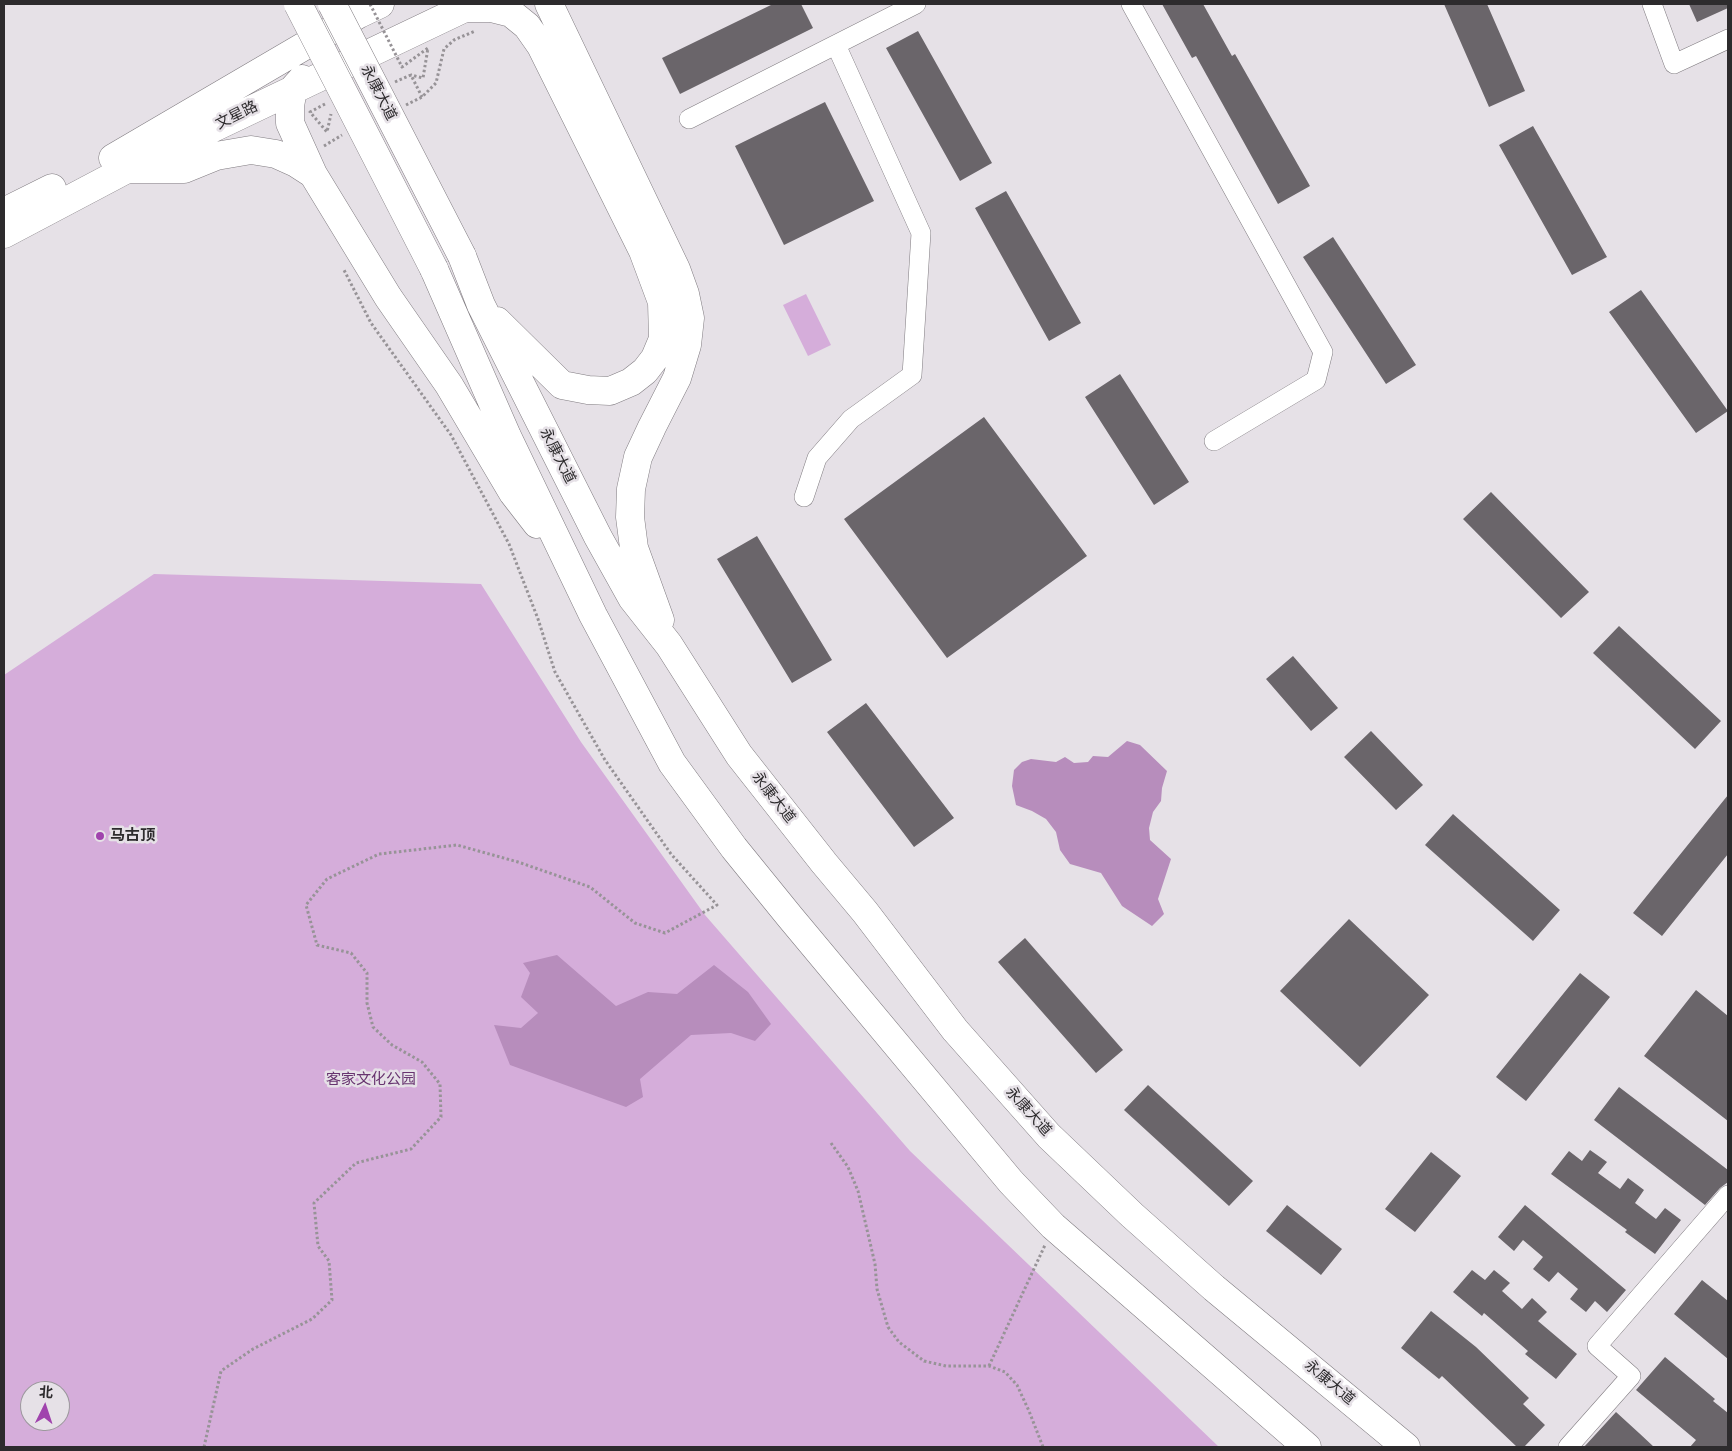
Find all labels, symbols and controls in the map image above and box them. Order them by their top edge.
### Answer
street label: 永康大道 [356,62,400,124]
street label: 文星路 [213,98,261,134]
street label: 永康大道 [535,425,579,487]
street label: 永康大道 [747,769,799,827]
place label: 马古顶 [110,827,155,845]
marker: 马古顶 [94,830,106,842]
park label: 客家文化公园 [326,1071,416,1089]
street label: 永康大道 [1001,1084,1055,1140]
street label: 永康大道 [1300,1357,1358,1409]
north arrow [20,1381,70,1431]
text: 北 [38,1381,54,1402]

